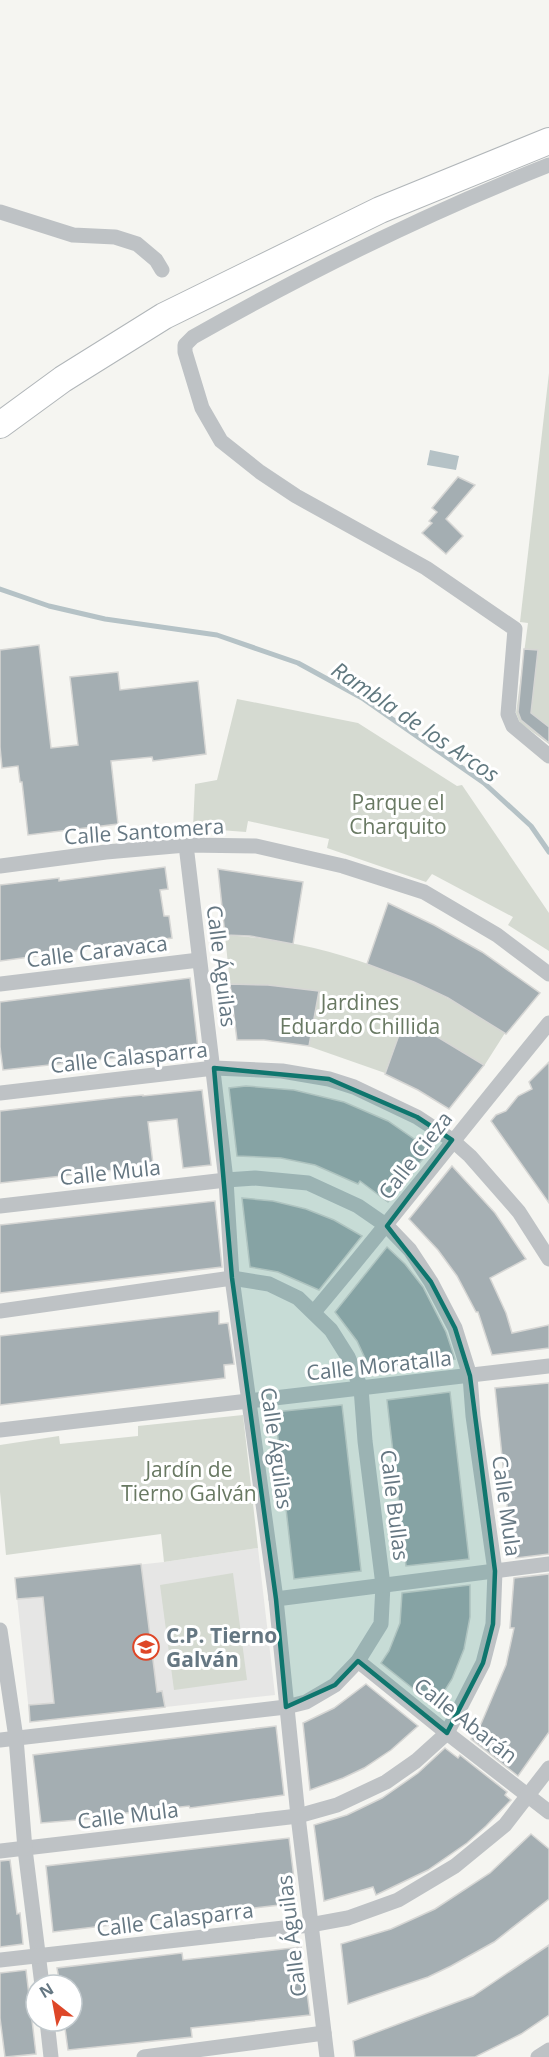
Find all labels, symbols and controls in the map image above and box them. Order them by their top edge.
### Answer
water label: Rambla de los Arcos [326,654,506,789]
park label: Parque el Charquito [349,788,447,840]
street label: Calle Santomera [63,811,225,851]
street label: Calle Águilas [201,903,243,1029]
street label: Calle Caravaca [25,928,169,974]
park label: Jardines Eduardo Chillida [280,988,440,1040]
street label: Calle Calasparra [49,1035,209,1079]
street label: Calle Cieza [372,1105,458,1205]
street label: Calle Mula [58,1153,162,1191]
street label: Calle Moratalla [305,1343,453,1387]
street label: Calle Águilas [255,1385,299,1511]
street label: Calle Bullas [374,1448,416,1562]
street label: Calle Mula [486,1454,528,1558]
park label: Jardín de Tierno Galván [121,1455,257,1507]
place label: C.P. Tierno Galván [166,1621,277,1673]
school or university icon: C.P. Tierno Galván [131,1632,161,1662]
street label: Calle Abarán [409,1671,523,1769]
street label: Calle Mula [76,1795,180,1835]
street label: Calle Águilas [270,1873,312,1999]
street label: Calle Calasparra [95,1895,255,1943]
north arrow [24,1973,84,2033]
text: N [35,1977,58,2003]

